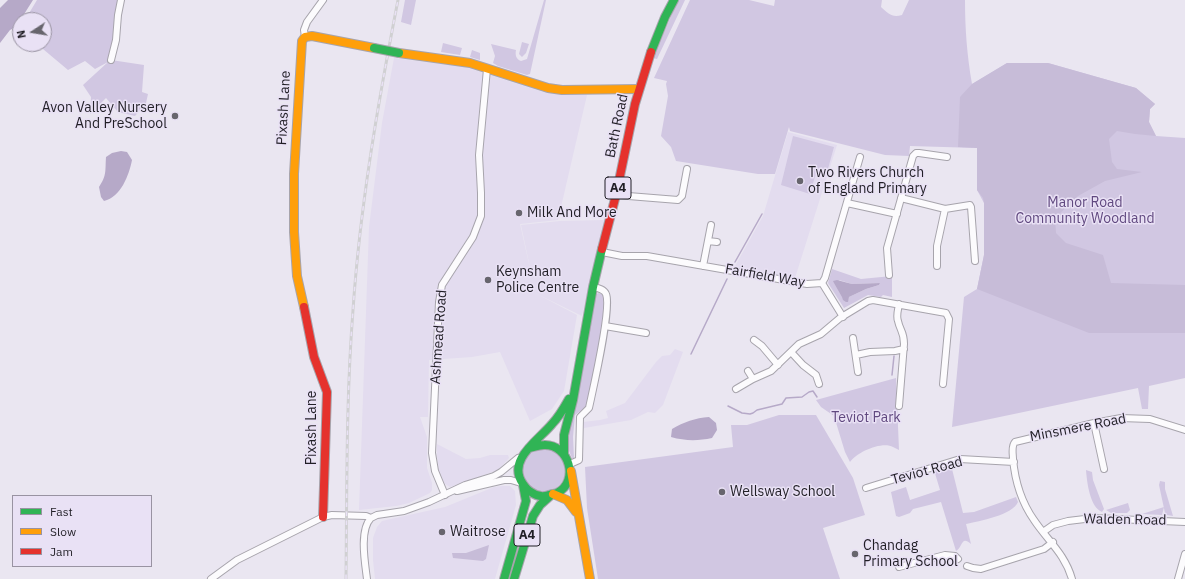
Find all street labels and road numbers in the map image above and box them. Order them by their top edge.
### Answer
street label: Pixash Lane [274,70,294,146]
street label: Bath Road [602,92,632,160]
road number: A4 [605,177,631,199]
street label: Fairfield Way [724,261,806,291]
street label: Ashmead Road [427,289,451,385]
street label: Pixash Lane [304,391,320,465]
street label: Minsmere Road [1028,410,1128,446]
street label: Teviot Road [889,453,965,489]
street label: Walden Road [1083,511,1167,529]
road number: A4 [514,524,540,546]

